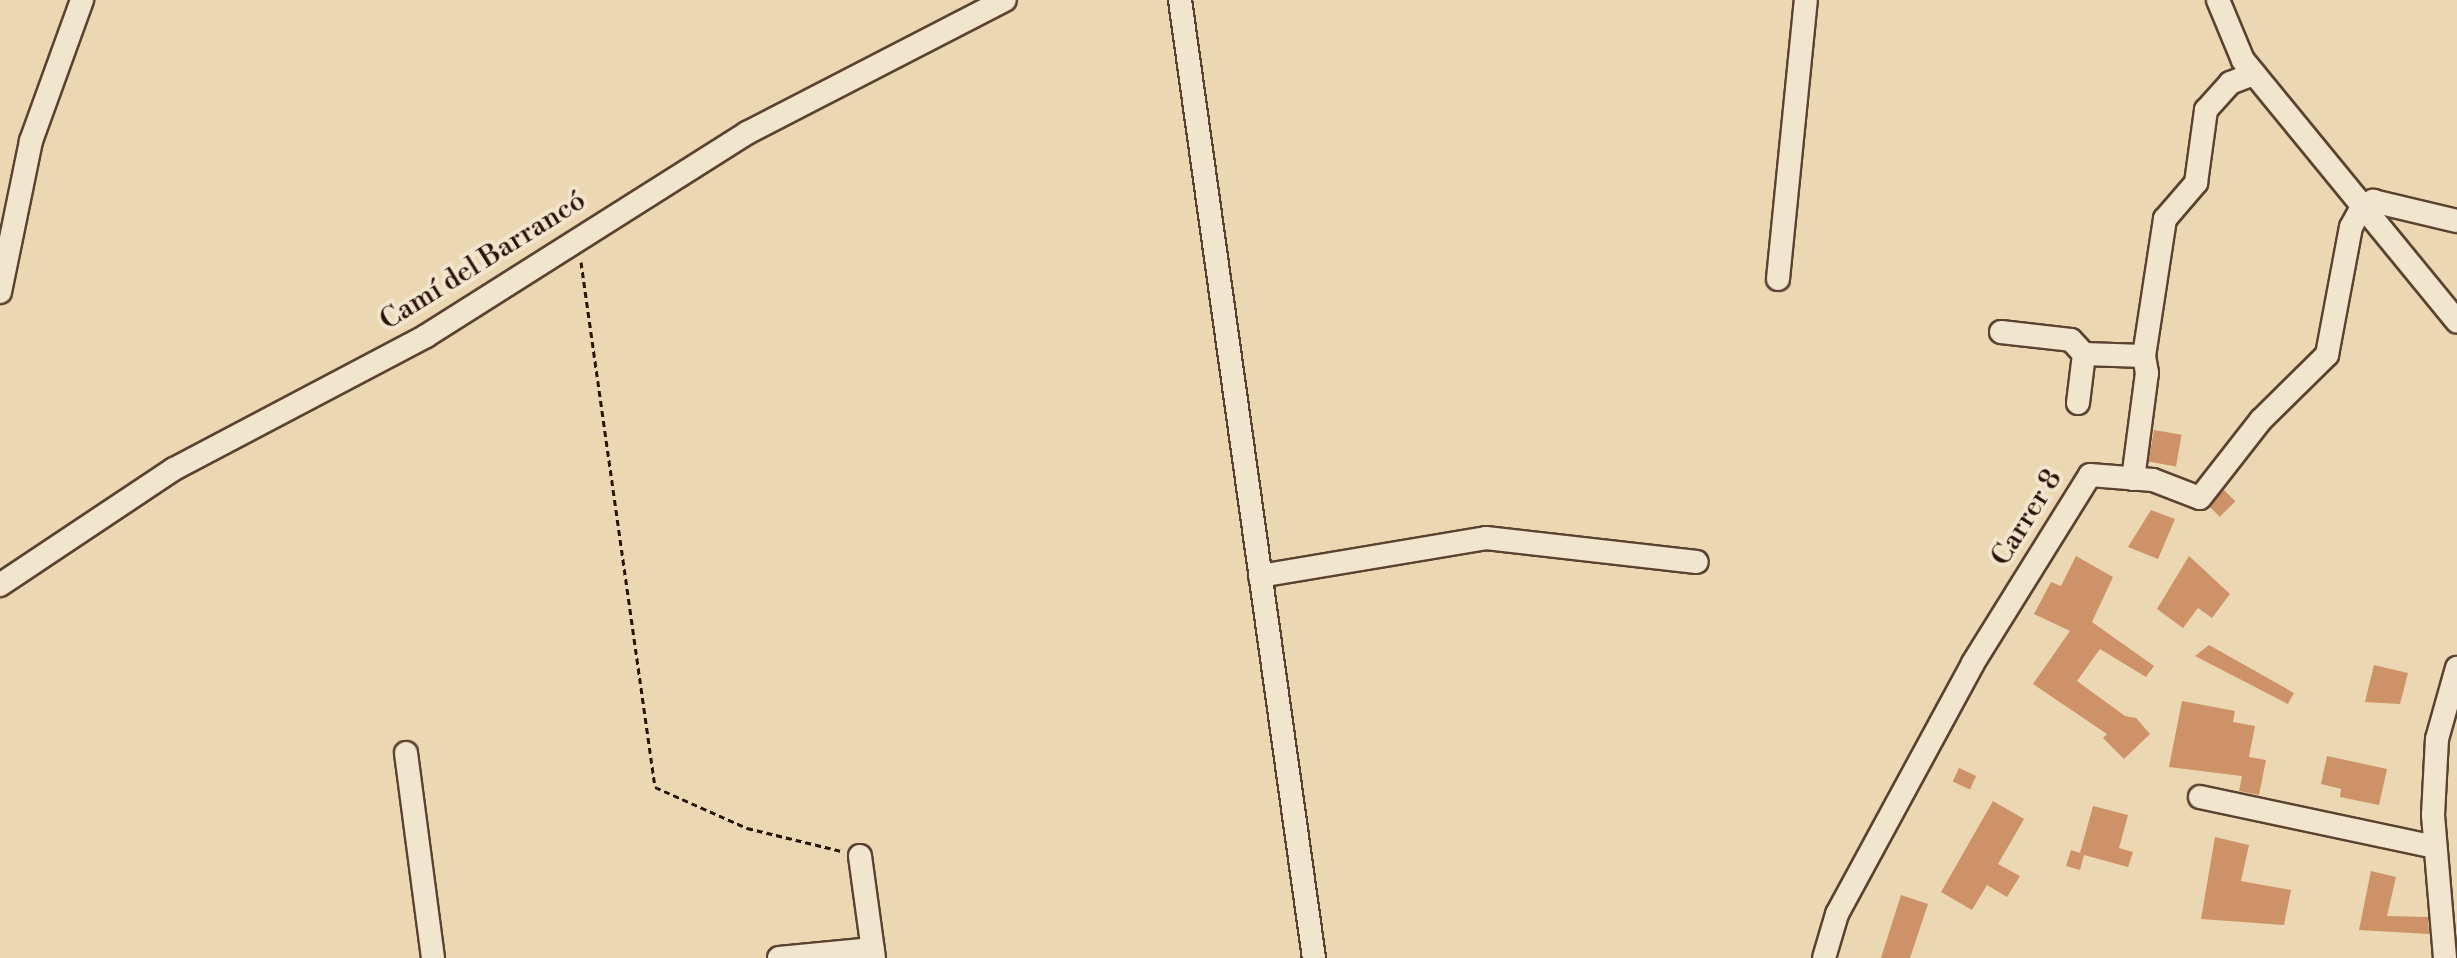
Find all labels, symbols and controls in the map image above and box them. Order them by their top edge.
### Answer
street label: Camí del Barrancó [374,184,592,338]
street label: Carrer 8 [1984,464,2070,572]

